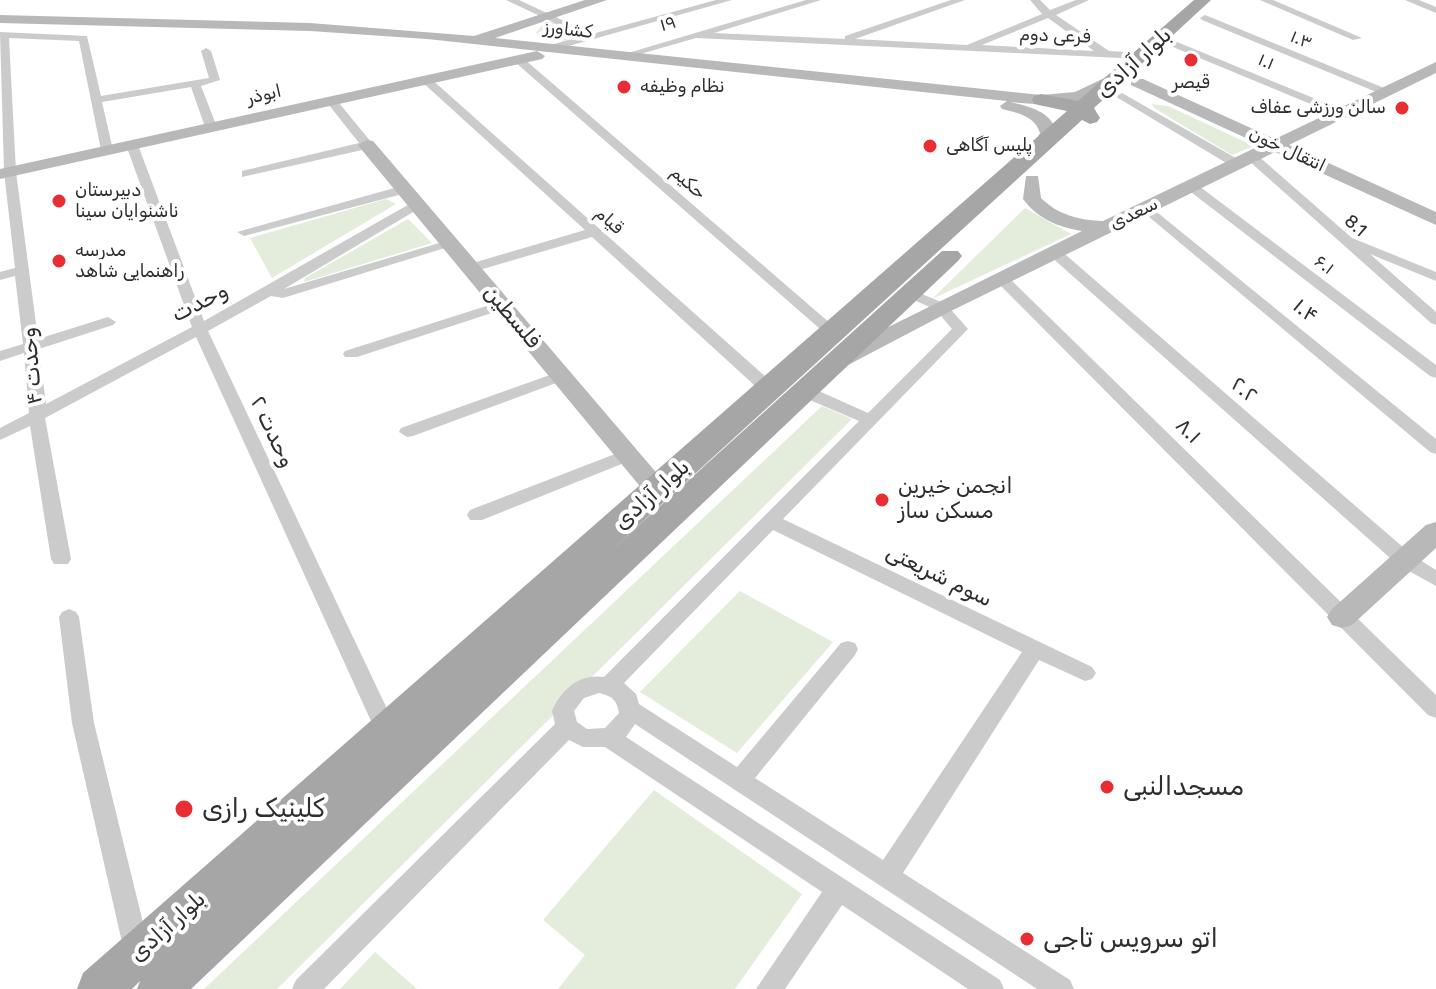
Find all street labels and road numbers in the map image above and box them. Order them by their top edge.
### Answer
street label: ۱۹ [657,11,679,37]
street label: کشاورز [542,17,594,43]
street label: بلوار آزادی [1091,22,1177,104]
street label: فرعی دوم [1019,24,1091,48]
street label: ۱.۳ [1287,26,1315,54]
street label: ۱.۱ [1255,49,1277,75]
street label: ابوذر [245,81,283,109]
street label: انتقال خون [1245,123,1329,177]
street label: حکیم [666,162,710,204]
street label: سعدی [1106,193,1162,235]
street label: قیام [591,203,627,239]
street label: 8.1 [1339,211,1371,241]
street label: ۶.۱ [1310,250,1338,280]
street label: وحدت [167,278,233,328]
street label: فلسطین [478,280,546,354]
street label: ۱.۴ [1287,293,1323,329]
street label: وحدت ۴ [15,326,49,406]
street label: ۲.۲ [1225,371,1263,409]
street label: وحدت ۲ [244,392,300,472]
street label: ۸.۱ [1169,412,1207,450]
street label: بلوار آزادی [609,454,695,536]
street label: سوم شریعتی [881,539,997,613]
street label: بلوار آزادی [125,886,211,968]

